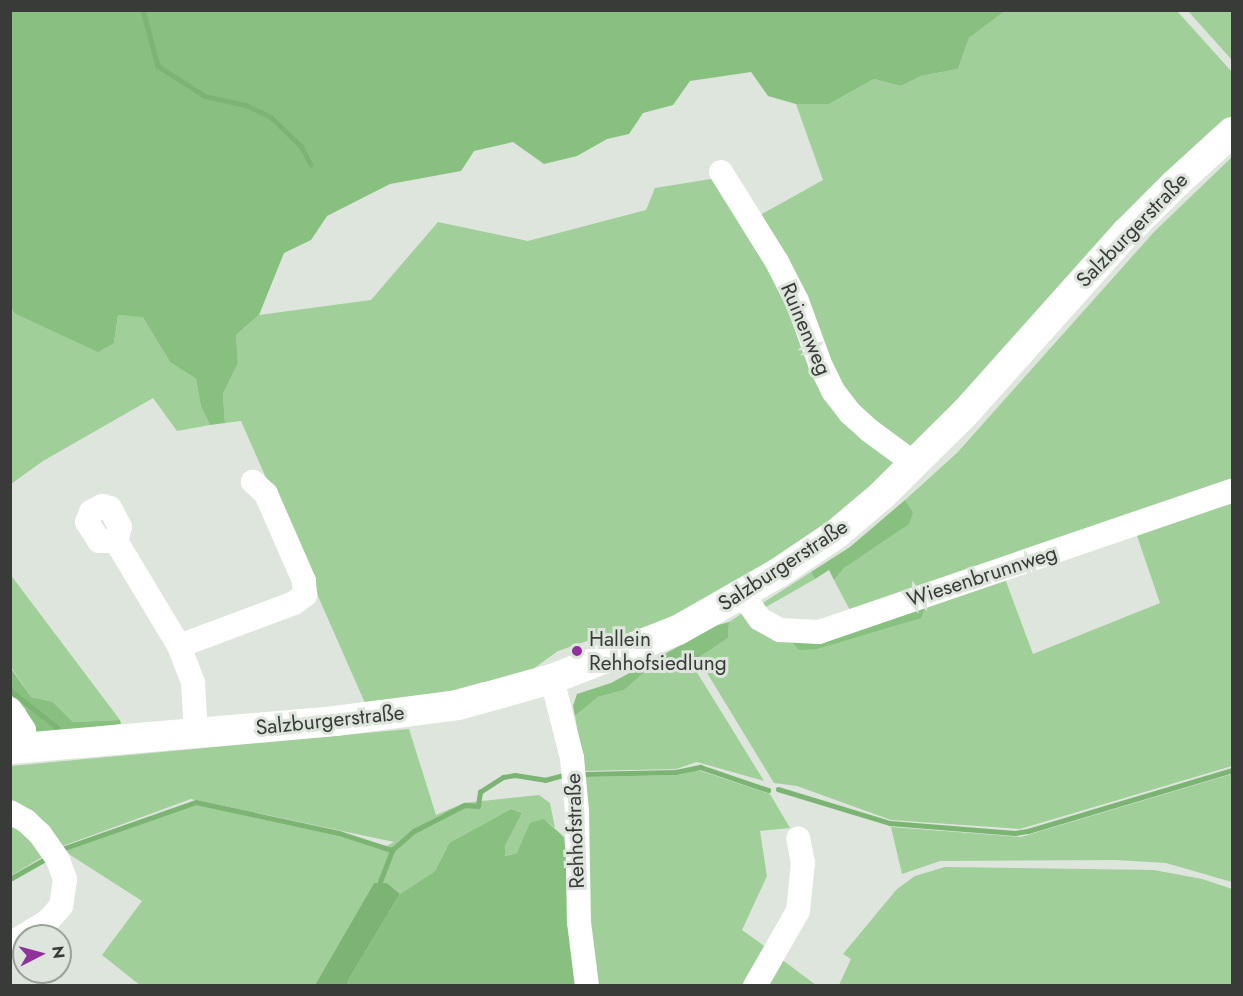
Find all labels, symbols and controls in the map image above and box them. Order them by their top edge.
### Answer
street label: Salzburgerstraße [1071,167,1193,293]
street label: Ruinenweg [775,279,837,379]
street label: Salzburgerstraße [713,514,853,616]
street label: Wiesenbrunnweg [904,540,1060,612]
place label: Hallein Rehhofsiedlung [589,626,727,676]
marker: Hallein Rehhofsiedlung [570,644,584,658]
street label: Salzburgerstraße [254,700,406,740]
street label: Rehhofstraße [560,773,590,889]
north arrow [12,924,72,984]
text: N [46,945,71,960]

